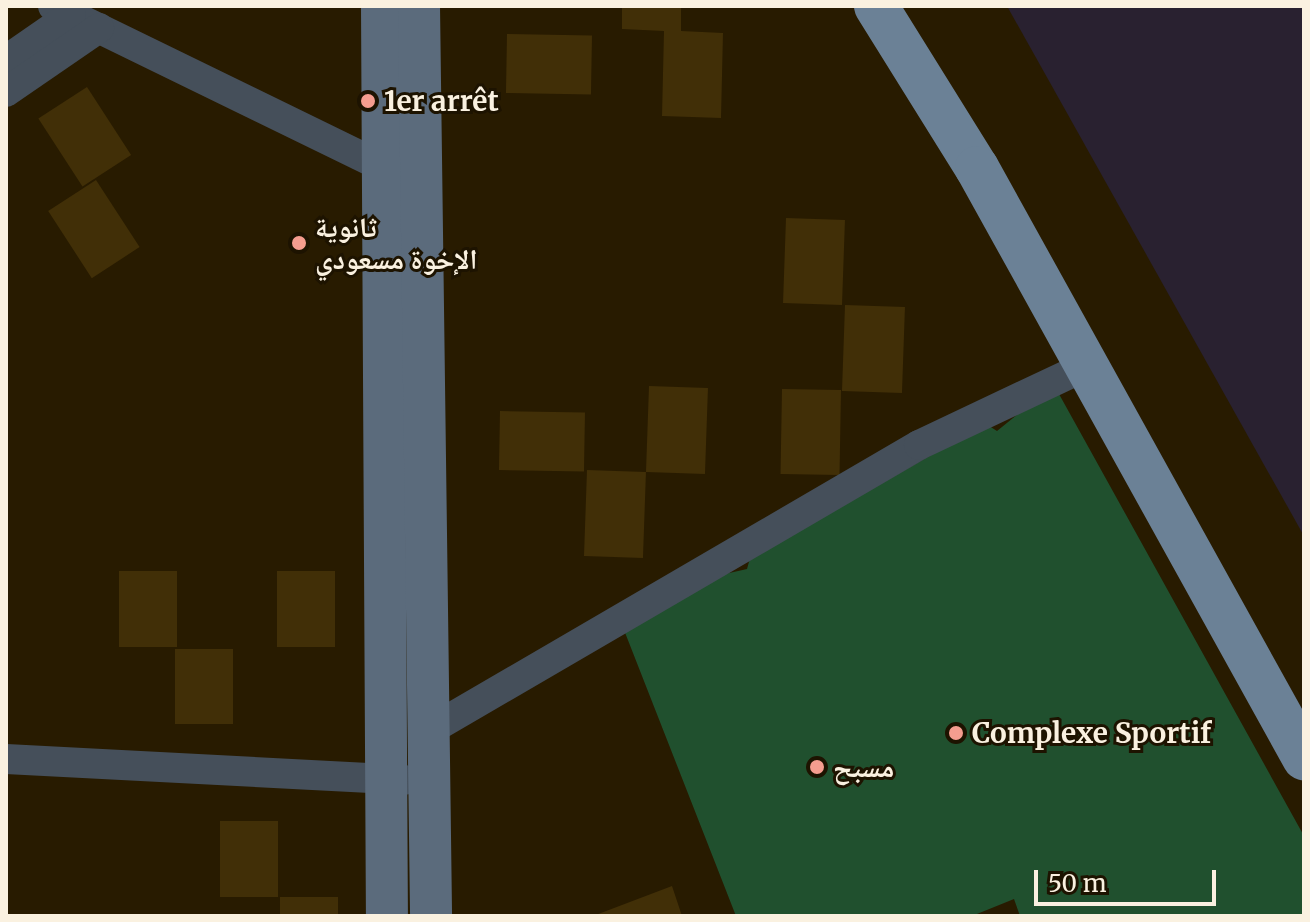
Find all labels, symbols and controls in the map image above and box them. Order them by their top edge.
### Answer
place label: 1er arrêt [384,84,499,118]
marker: 1er arrêt [359,92,377,110]
place label: ثانوية الإخوة مسعودي [315,210,478,276]
marker: ثانوية الإخوة مسعودي [290,234,308,252]
place label: Complexe Sportif [972,716,1211,750]
marker: Complexe Sportif [947,724,965,742]
place label: مسبح [833,750,894,784]
marker: مسبح [808,758,826,776]
scale bar [1038,854,1220,904]
text: 50 m [1048,868,1107,899]

